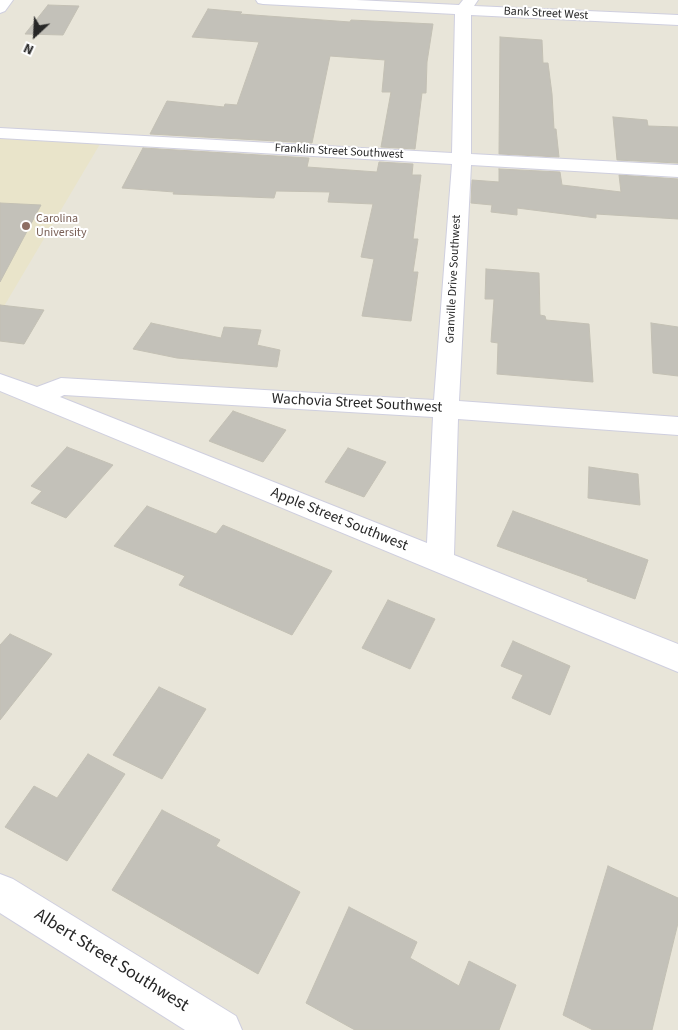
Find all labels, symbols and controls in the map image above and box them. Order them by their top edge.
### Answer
street label: Bank Street West [503,5,589,23]
north arrow [10,10,60,60]
text: N [20,38,37,60]
street label: Franklin Street Southwest [274,141,404,163]
place label: Carolina University [36,212,87,240]
street label: Granville Drive Southwest [443,214,465,344]
marker: Carolina University [20,220,32,232]
street label: Wachovia Street Southwest [271,391,443,417]
street label: Apple Street Southwest [268,484,410,556]
street label: Albert Street Southwest [30,905,192,1017]

